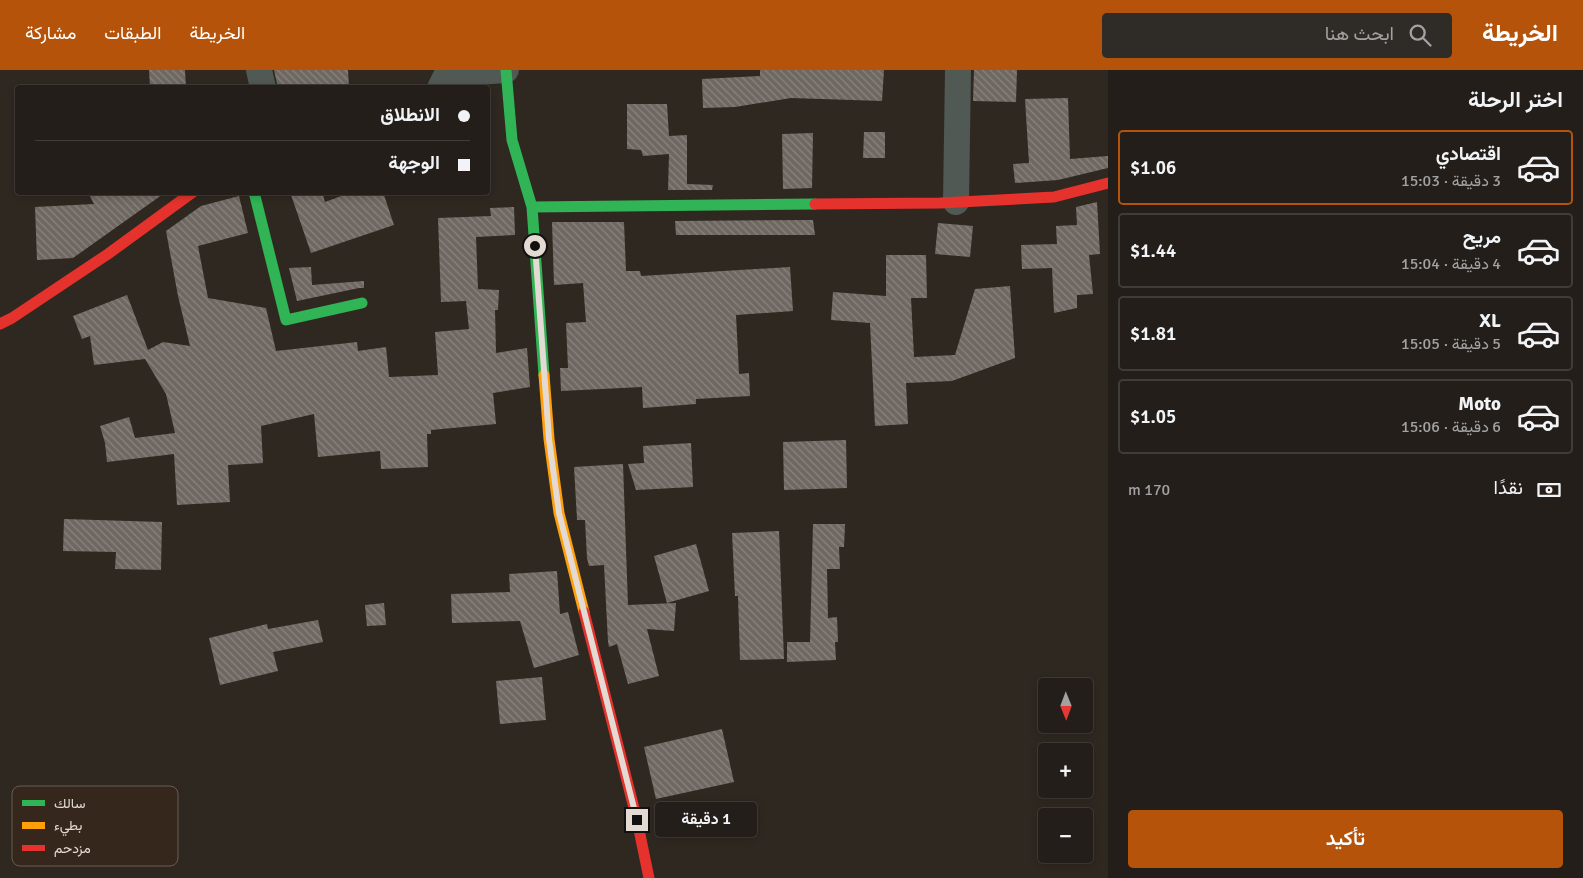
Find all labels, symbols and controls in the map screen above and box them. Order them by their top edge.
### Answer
search box [1102,13,1452,58]
text: الخريطة [1482,18,1558,48]
icon: search [1406,21,1434,49]
text: مشاركة [25,22,76,44]
text: الطبقات [104,22,161,44]
text: الخريطة [189,22,245,44]
text: ابحث هنا [1325,22,1394,46]
text: اختر الرحلة [1468,86,1563,113]
text: الانطلاق [380,103,440,127]
text: اقتصادي [1436,142,1501,166]
icon: car [1516,145,1561,190]
text: الوجهة [388,151,440,175]
text: $1.06 [1130,156,1176,180]
text: 3 دقيقة · 15:03 [1401,171,1501,191]
text: مريح [1463,225,1501,249]
icon: car [1516,228,1561,273]
route start [524,235,546,257]
text: $1.44 [1130,239,1176,263]
text: 4 دقيقة · 15:04 [1401,254,1501,274]
text: XL [1479,309,1501,333]
icon: car [1516,311,1561,356]
text: $1.81 [1130,322,1176,346]
text: 5 دقيقة · 15:05 [1401,334,1501,354]
text: Moto [1458,392,1501,416]
icon: car [1516,394,1561,439]
text: $1.05 [1130,405,1176,429]
text: 6 دقيقة · 15:06 [1401,417,1501,437]
text: نقدًا [1494,476,1523,500]
icon: cash [1535,476,1563,504]
text: 170 m [1128,480,1170,500]
north arrow [1038,678,1092,732]
map controls [1038,678,1093,863]
button: + [1038,743,1093,798]
legend [12,786,178,866]
text: سالك [54,795,85,812]
callout: 1 دقيقة [654,802,757,838]
button: − [1038,808,1093,863]
route end [626,809,648,831]
text: 1 دقيقة [681,809,731,829]
button: تأكيد [1128,810,1563,868]
text: بطيء [54,817,82,837]
text: مزدحم [54,840,91,857]

